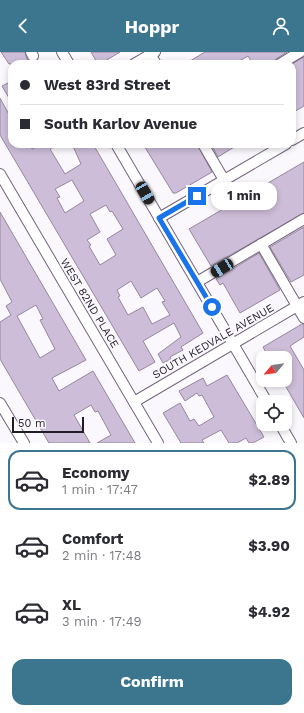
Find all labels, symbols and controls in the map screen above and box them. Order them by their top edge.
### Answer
icon: back [12,15,34,37]
icon: person [270,15,292,37]
text: Hoppr [125,16,179,37]
text: West 83rd Street [44,76,170,94]
text: South Karlov Avenue [44,115,197,133]
car [134,180,156,206]
callout: 1 min [211,182,277,210]
route end [188,187,206,205]
text: 1 min [227,188,261,203]
street label: WEST 82ND PLACE [58,256,121,350]
car [209,257,235,279]
route start [203,298,221,316]
street label: SOUTH KEDVALE AVENUE [150,301,276,382]
north arrow [256,351,292,387]
map controls [256,351,292,431]
button: locate [256,395,292,431]
scale bar [12,415,84,434]
text: 50 m [18,417,45,430]
icon: car [14,462,50,498]
text: Economy [62,464,129,482]
text: $2.89 [248,471,290,489]
text: 1 min · 17:47 [62,482,138,497]
icon: car [14,528,50,564]
text: Comfort [62,530,123,548]
text: $3.90 [248,537,290,555]
text: 2 min · 17:48 [62,548,142,563]
icon: car [14,594,50,630]
text: XL [62,596,81,614]
text: $4.92 [248,603,290,621]
text: 3 min · 17:49 [62,614,142,629]
button: Confirm [12,659,292,705]

